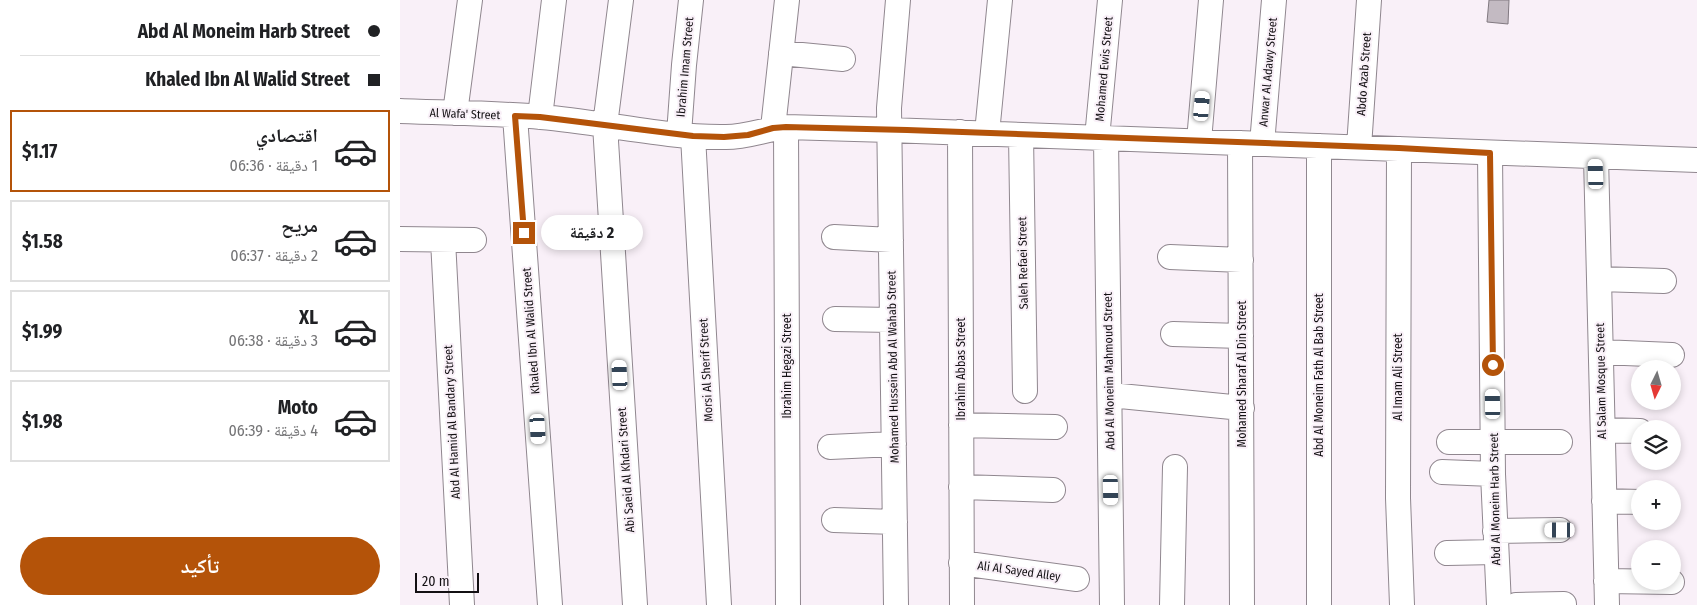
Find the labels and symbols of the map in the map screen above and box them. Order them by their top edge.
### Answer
street label: Ibrahim Imam Street [674,16,696,118]
street label: Mohamed Ewis Street [1092,16,1116,122]
street label: Anwar Al Adawy Street [1256,17,1280,127]
street label: Abdo Azab Street [1354,32,1374,116]
car [1193,90,1210,122]
street label: Al Wafa' Street [429,106,501,122]
car [1587,159,1604,189]
callout: 2 دقيقة [542,216,644,250]
street label: Saleh Refaei Street [1015,216,1031,309]
route end [513,222,535,244]
street label: Khaled Ibn Al Walid Street [520,267,542,395]
street label: Mohamed Hussein Abd Al Wahab Street [884,270,902,464]
street label: Abd Al Moneim Mahmoud Street [1101,292,1117,450]
street label: Abd Al Moneim Fath Al Bab Street [1312,293,1326,457]
street label: Mohamed Sharaf Al Din Street [1235,301,1249,447]
street label: Ibrahim Hegazi Street [780,313,794,419]
street label: Morsi Al Sherif Street [696,318,716,422]
street label: Ibrahim Abbas Street [954,318,968,420]
street label: Al Salam Mosque Street [1593,323,1609,439]
street label: Al Imam Ali Street [1391,333,1405,421]
street label: Abd Al Hamid Al Bandary Street [441,345,463,499]
route start [1482,354,1504,376]
car [611,360,628,390]
north arrow [1631,360,1681,410]
car [1485,389,1500,419]
street label: Abi Saeid Al Khdari Street [615,407,637,533]
car [529,414,546,444]
street label: Abd Al Moneim Harb Street [1487,433,1503,565]
car [1103,475,1118,505]
car [1545,523,1575,538]
street label: Ali Al Sayed Alley [977,558,1062,584]
scale bar [415,570,479,593]

